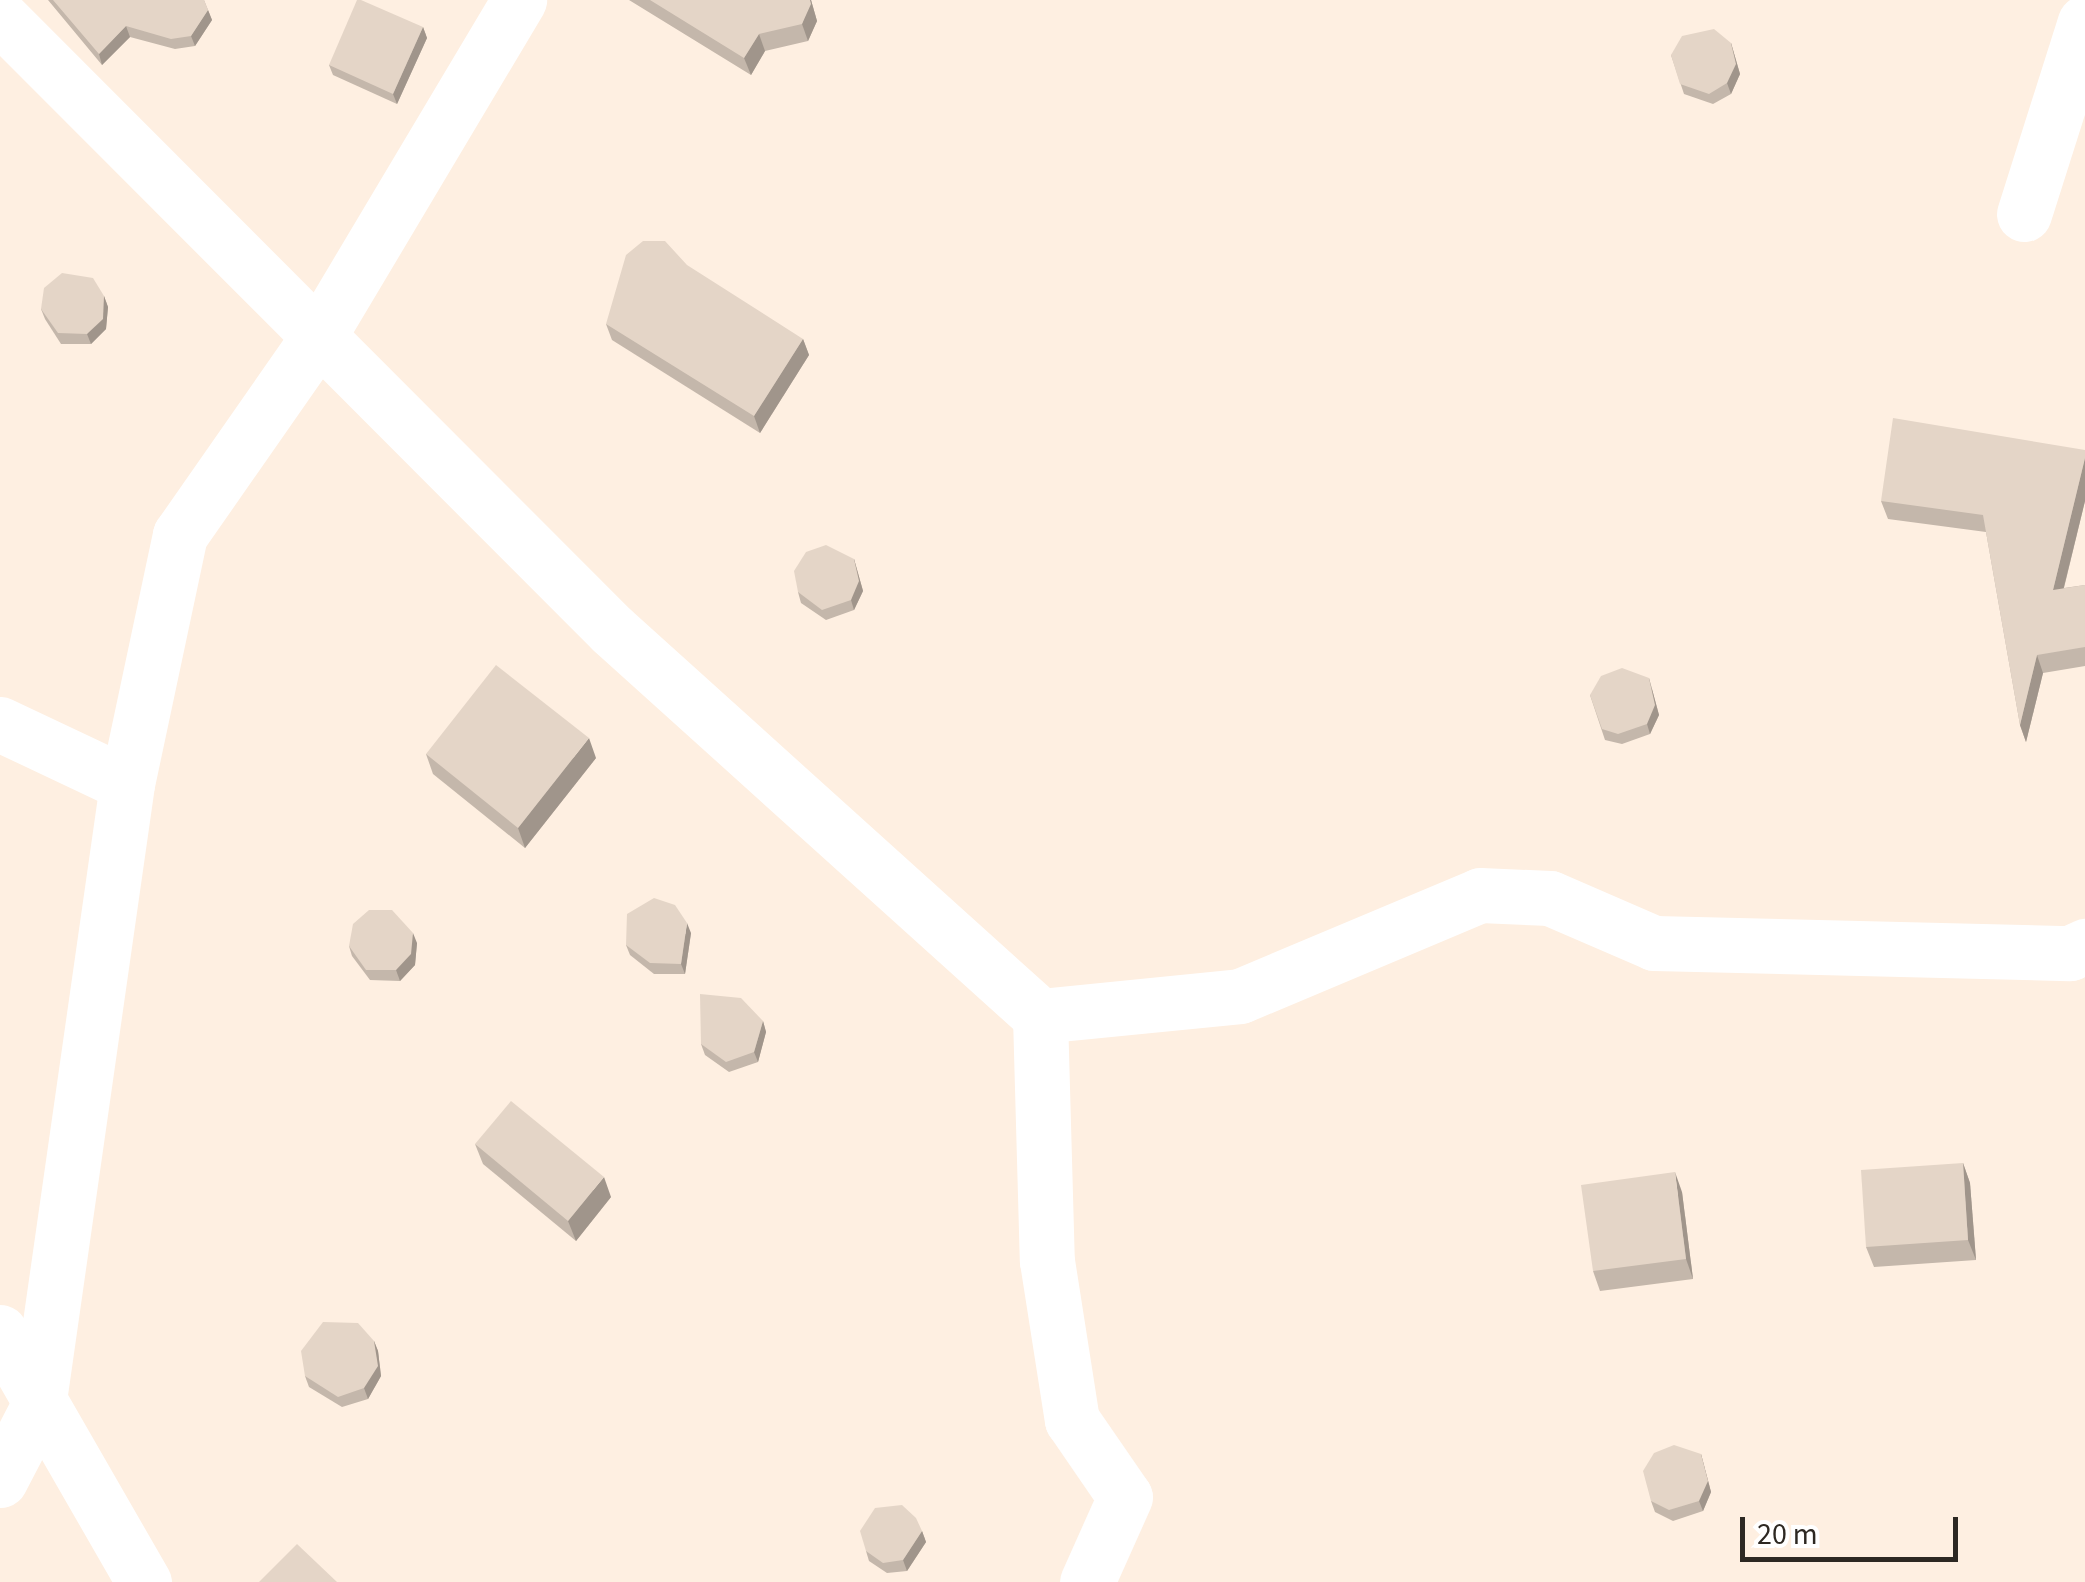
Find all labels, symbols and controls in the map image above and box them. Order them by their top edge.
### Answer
scale bar [1745,1497,1962,1559]
text: 20 m [1757,1513,1818,1556]

